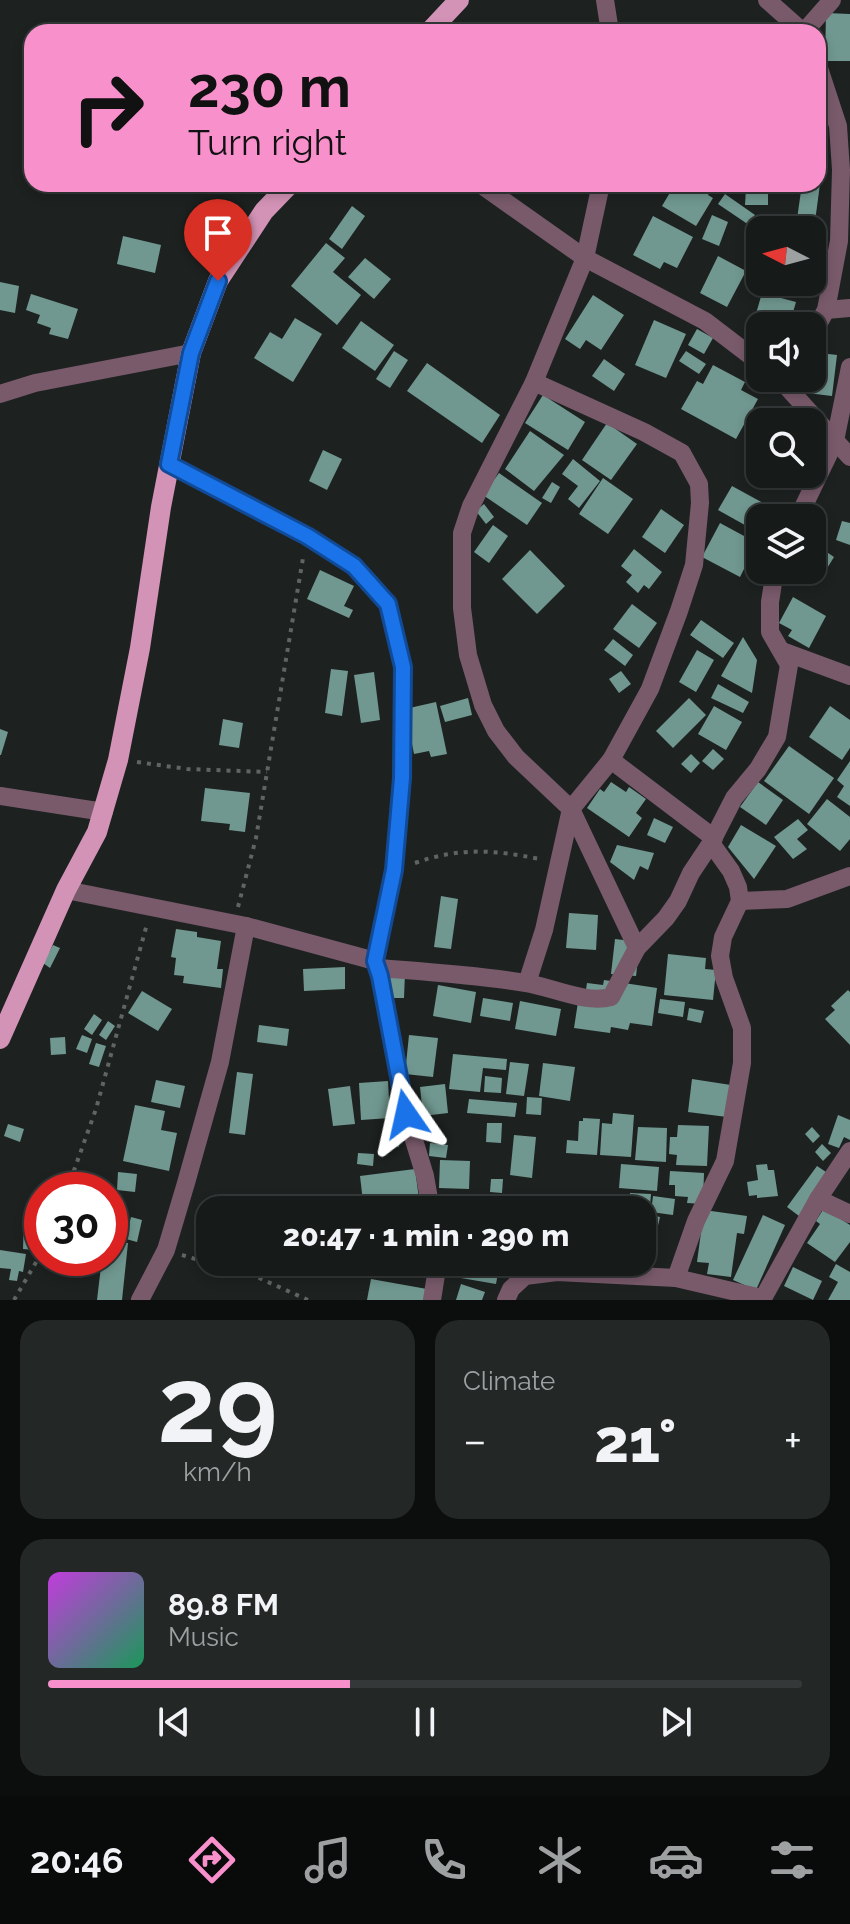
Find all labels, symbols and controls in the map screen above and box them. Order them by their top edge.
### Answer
text: 230 m [188,54,351,120]
icon: right [56,56,160,160]
text: Turn right [188,121,347,163]
pin [184,199,252,281]
icon: arrive [196,211,240,255]
north arrow [746,216,826,296]
map controls [746,216,826,584]
button: sound [746,312,826,392]
button: search [746,408,826,488]
button: layers [746,504,826,584]
position arrow [364,1072,448,1156]
speed limit sign: 30 [24,1172,128,1276]
text: 20:47 · 1 min · 290 m [283,1218,569,1253]
text: 29 [158,1344,277,1466]
text: Climate [463,1366,555,1396]
text: 21° [594,1406,676,1476]
text: − [463,1415,487,1466]
text: + [784,1415,802,1466]
text: km/h [183,1457,252,1487]
text: 89.8 FM [168,1587,279,1622]
text: Music [168,1622,239,1652]
icon: previous [152,1700,196,1744]
icon: pause [403,1700,447,1744]
icon: next [654,1700,698,1744]
icon: directions [184,1832,240,1888]
icon: music [300,1832,356,1888]
icon: phone [416,1832,472,1888]
icon: climate [532,1832,588,1888]
icon: car [648,1832,704,1888]
icon: filters [764,1832,820,1888]
text: 20:46 [30,1839,124,1881]

